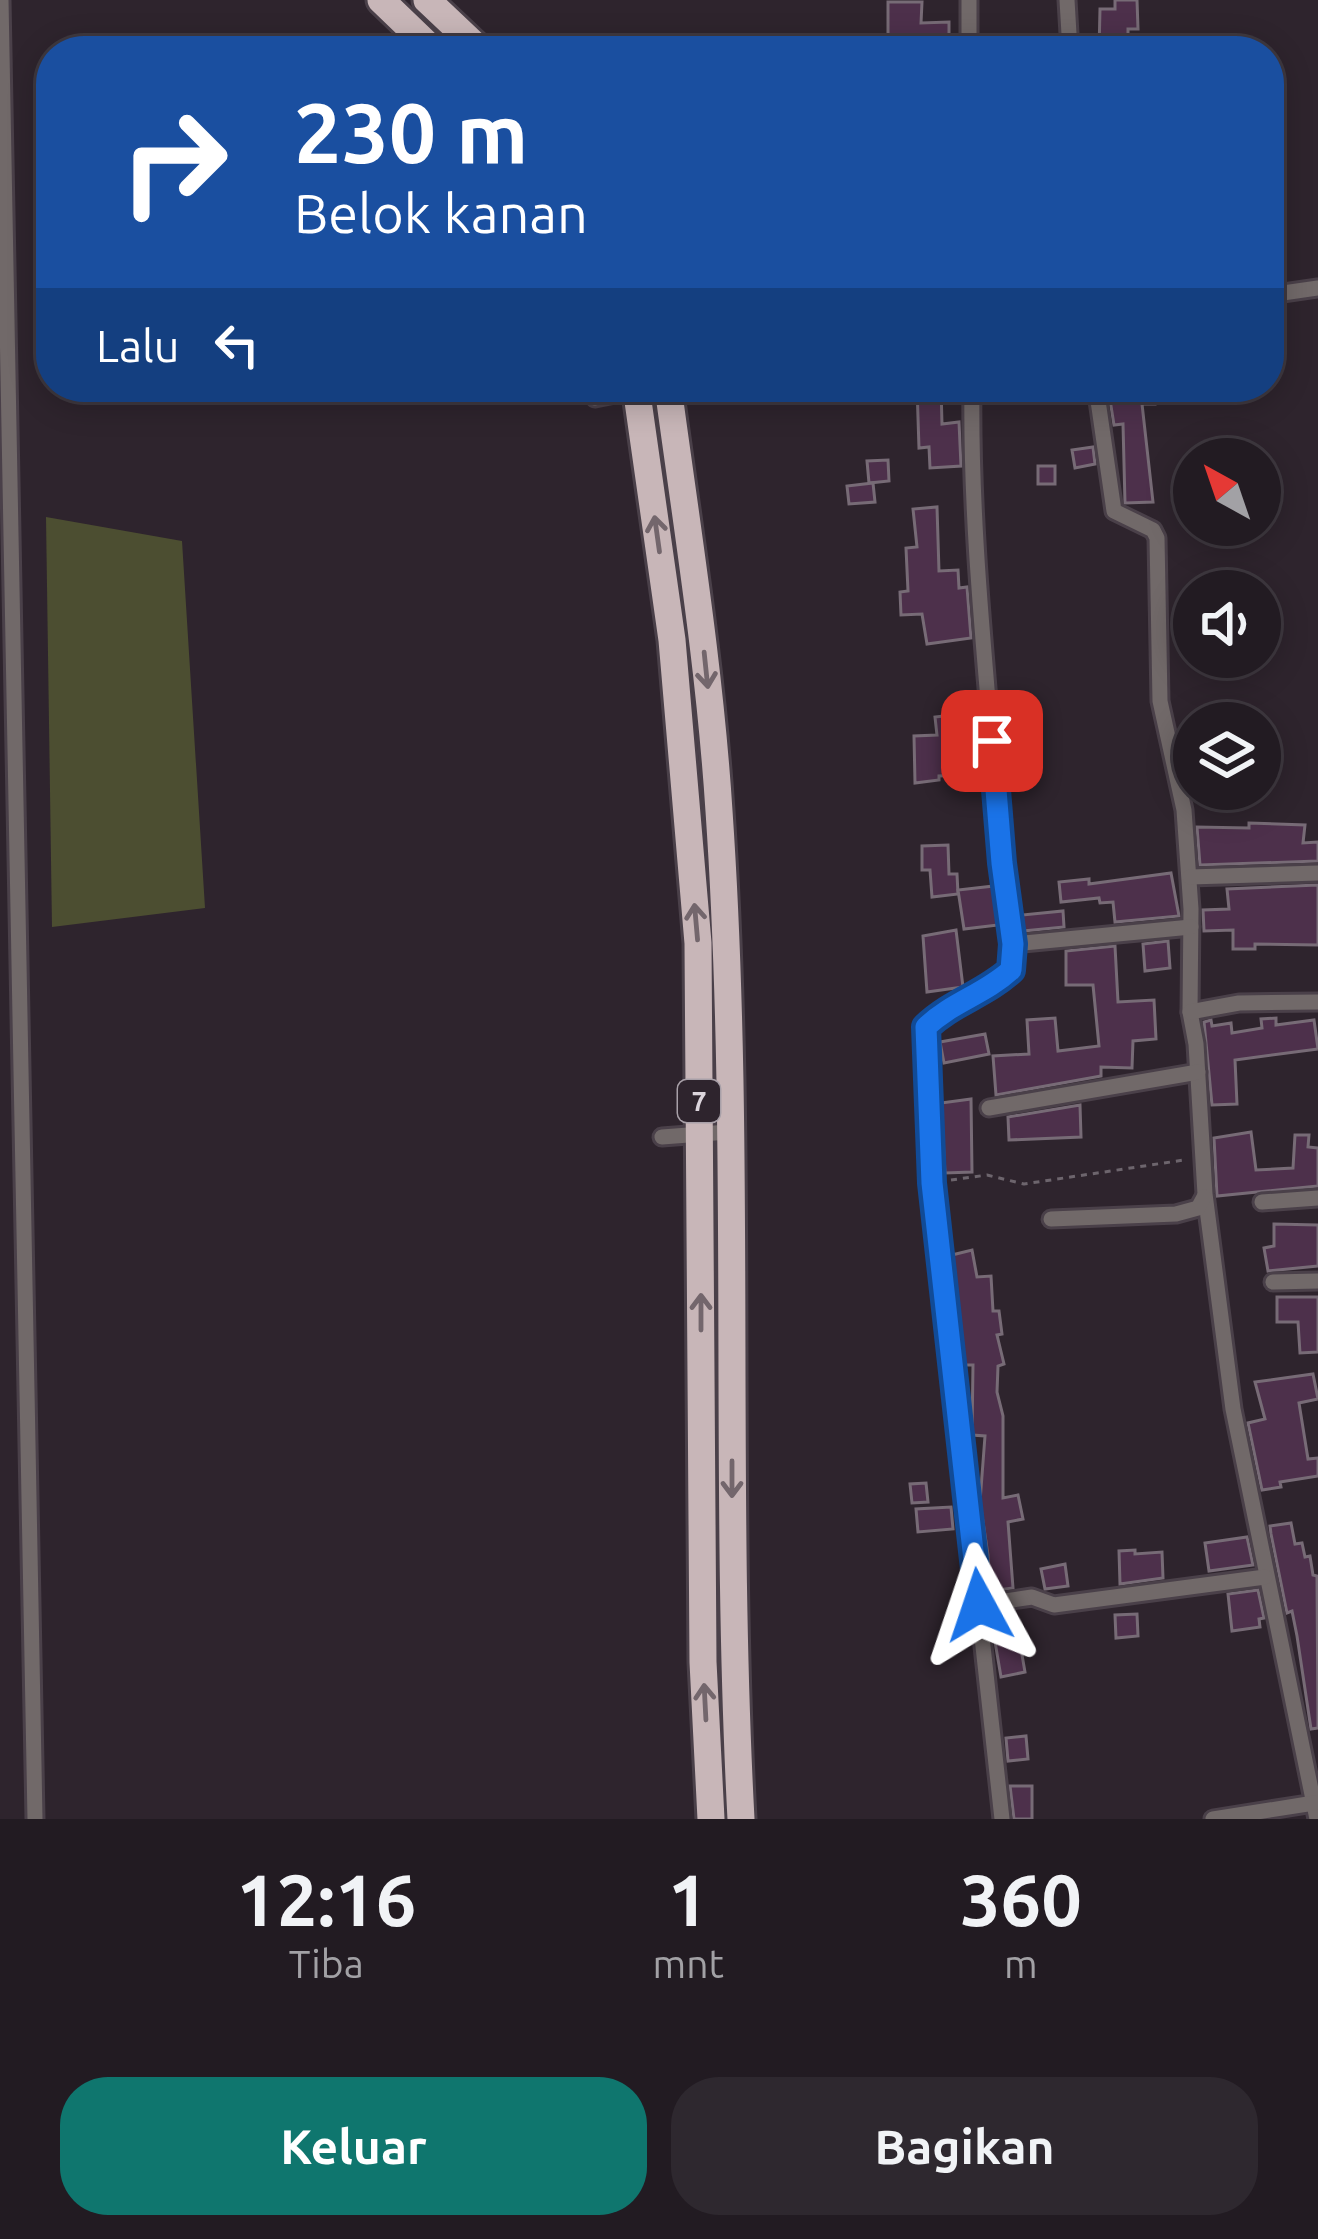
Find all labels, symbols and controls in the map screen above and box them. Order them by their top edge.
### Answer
icon: right [96,84,252,240]
text: 230 m [294,85,528,179]
text: Belok kanan [294,183,588,243]
icon: left [204,312,270,378]
text: Lalu [96,320,180,371]
north arrow [1173,438,1281,546]
map controls [1173,438,1281,810]
one-way arrow [645,516,668,555]
button: sound [1173,570,1281,678]
one-way arrow [695,649,717,688]
pin [941,690,1043,792]
button: layers [1173,702,1281,810]
icon: arrive [959,708,1025,774]
one-way arrow [684,903,707,942]
road number: 7 [678,1080,720,1122]
one-way arrow [689,1293,712,1332]
one-way arrow [721,1459,743,1498]
position arrow [916,1542,1042,1668]
one-way arrow [693,1683,716,1722]
text: 12:16 [236,1859,416,1940]
text: 1 [668,1859,708,1940]
text: 360 [960,1859,1082,1940]
text: Tiba [289,1942,364,1985]
text: mnt [653,1942,724,1985]
text: m [1004,1942,1038,1985]
button: Keluar [60,2077,647,2215]
button: Bagikan [671,2077,1258,2215]

